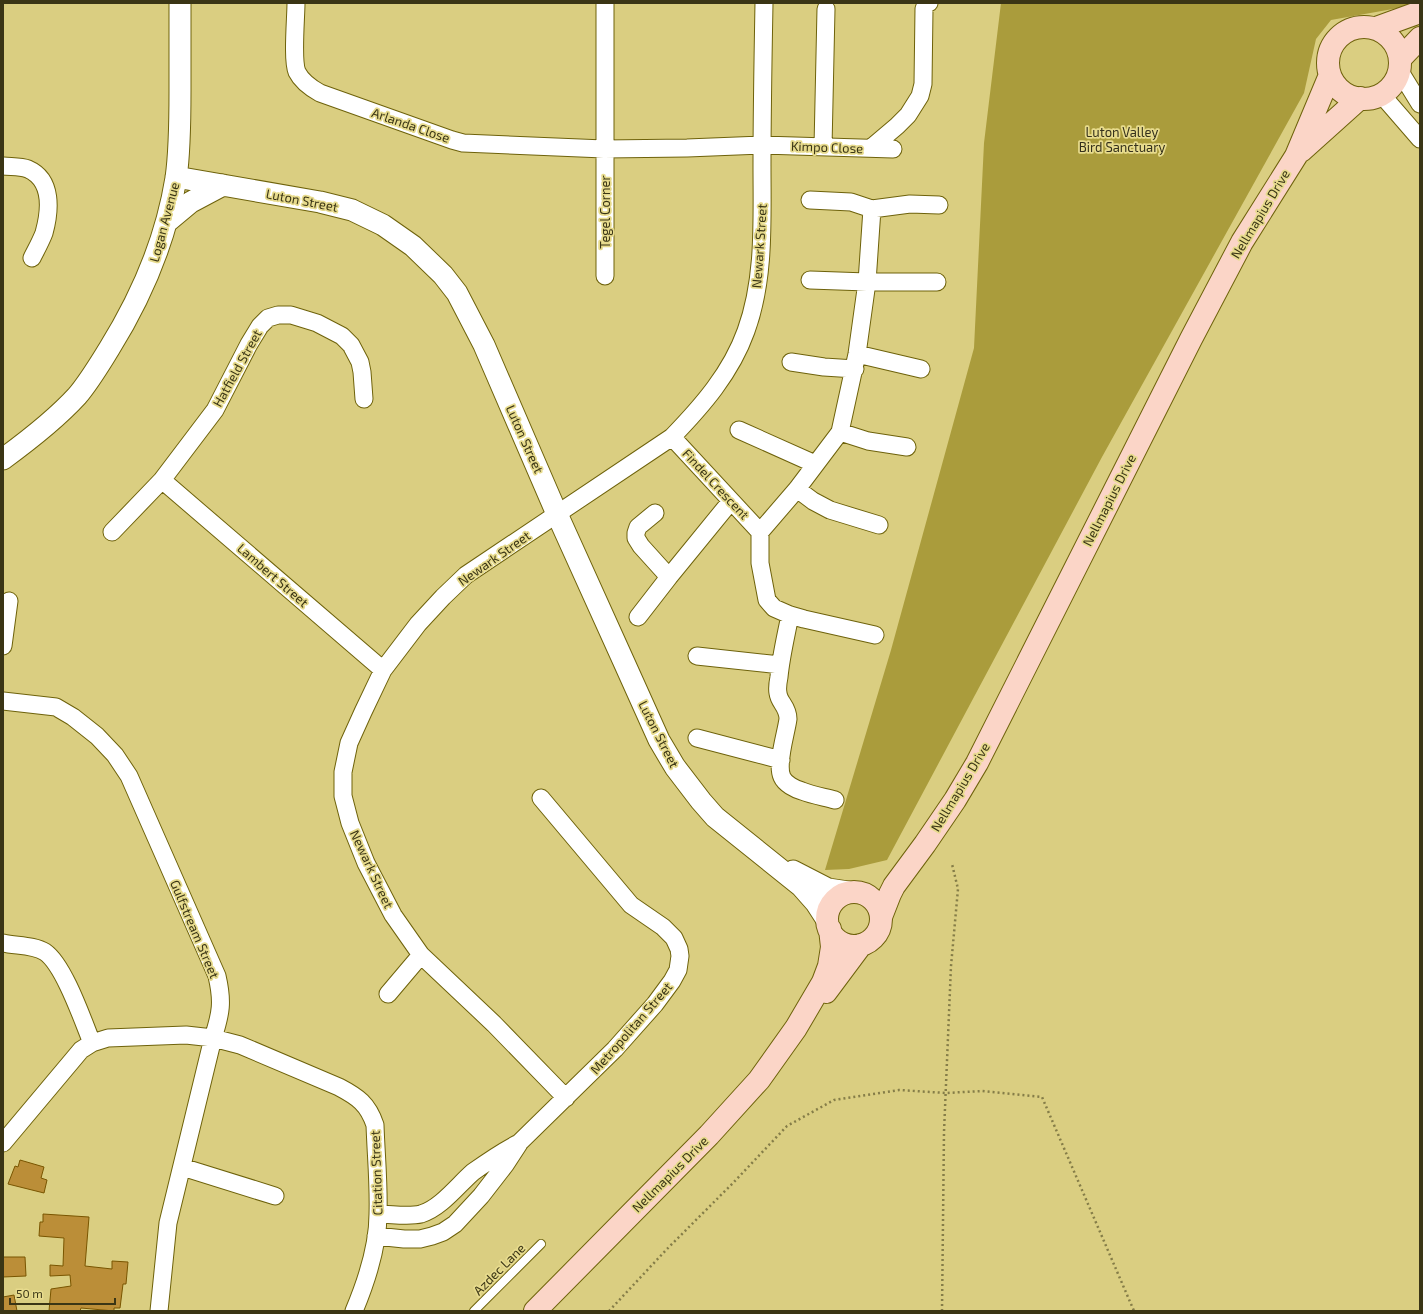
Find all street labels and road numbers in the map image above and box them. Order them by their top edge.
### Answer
street label: Arlanda Close [370,104,452,146]
street label: Kimpo Close [791,138,863,156]
street label: Nellmapius Drive [1227,167,1293,261]
street label: Tegel Corner [597,175,613,249]
street label: Logan Avenue [146,180,182,264]
street label: Luton Street [265,185,339,215]
street label: Newark Street [748,203,770,289]
street label: Hatfield Street [209,326,265,409]
street label: Luton Street [503,402,547,476]
street label: Findel Crescent [679,445,753,523]
street label: Nellmapius Drive [1079,451,1139,549]
street label: Newark Street [455,527,533,589]
street label: Lambert Street [234,540,312,610]
street label: Luton Street [635,698,683,770]
street label: Nellmapius Drive [927,740,993,834]
street label: Newark Street [347,827,397,911]
street label: Gulfstream Street [167,877,223,981]
street label: Metropolitan Street [587,979,675,1077]
street label: Citation Street [367,1130,385,1216]
street label: Nellmapius Drive [629,1133,711,1215]
street label: Azdec Lane [470,1240,528,1298]

